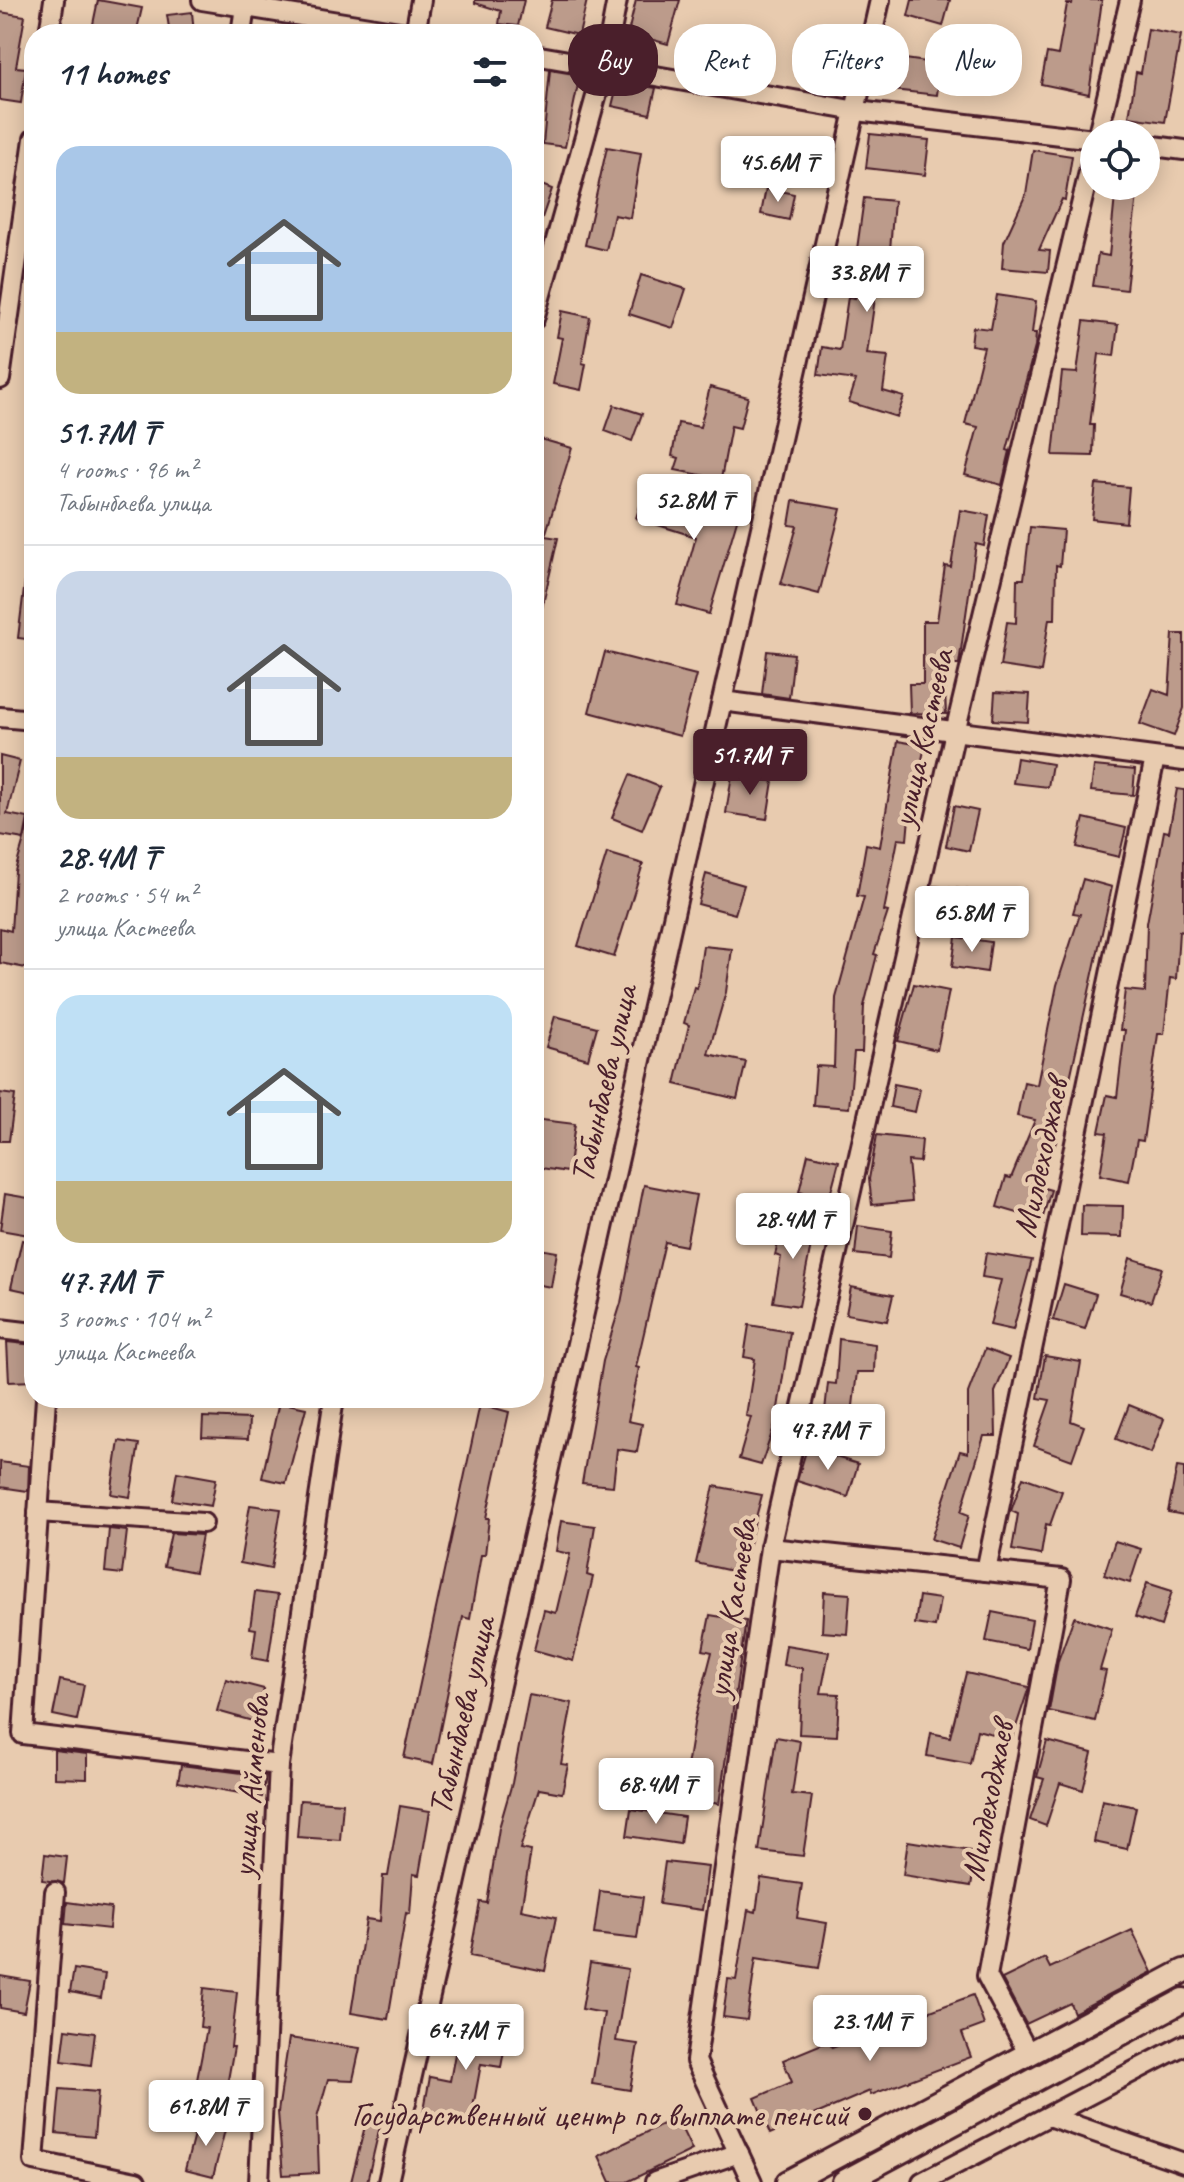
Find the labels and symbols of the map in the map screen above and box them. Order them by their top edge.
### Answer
pin: 45.6M ₸ [704,136,852,204]
pin: 33.8M ₸ [793,246,941,314]
pin: 52.8M ₸ [620,474,768,542]
street label: улица Кастеева [880,643,964,833]
pin: 51.7M ₸ [676,729,824,797]
pin: 65.8M ₸ [898,886,1046,954]
street label: Табынбаева улица [559,978,647,1187]
street label: Милдеходжаев [1002,1068,1079,1241]
pin: 28.4M ₸ [719,1193,867,1261]
pin: 47.7M ₸ [754,1404,902,1472]
street label: улица Кастеева [695,1513,767,1703]
street label: Табынбаева улица [417,1610,505,1819]
street label: улица Айменова [220,1690,280,1881]
street label: Милдеходжаев [951,1711,1025,1884]
pin: 68.4M ₸ [582,1758,730,1826]
pin: 23.1M ₸ [796,1995,944,2063]
pin: 64.7M ₸ [392,2004,540,2072]
pin: 61.8M ₸ [132,2080,280,2148]
place label: Государственный центр по выплате пенсий [352,2093,851,2136]
marker: Государственный центр по выплате пенсий [856,2105,874,2123]

